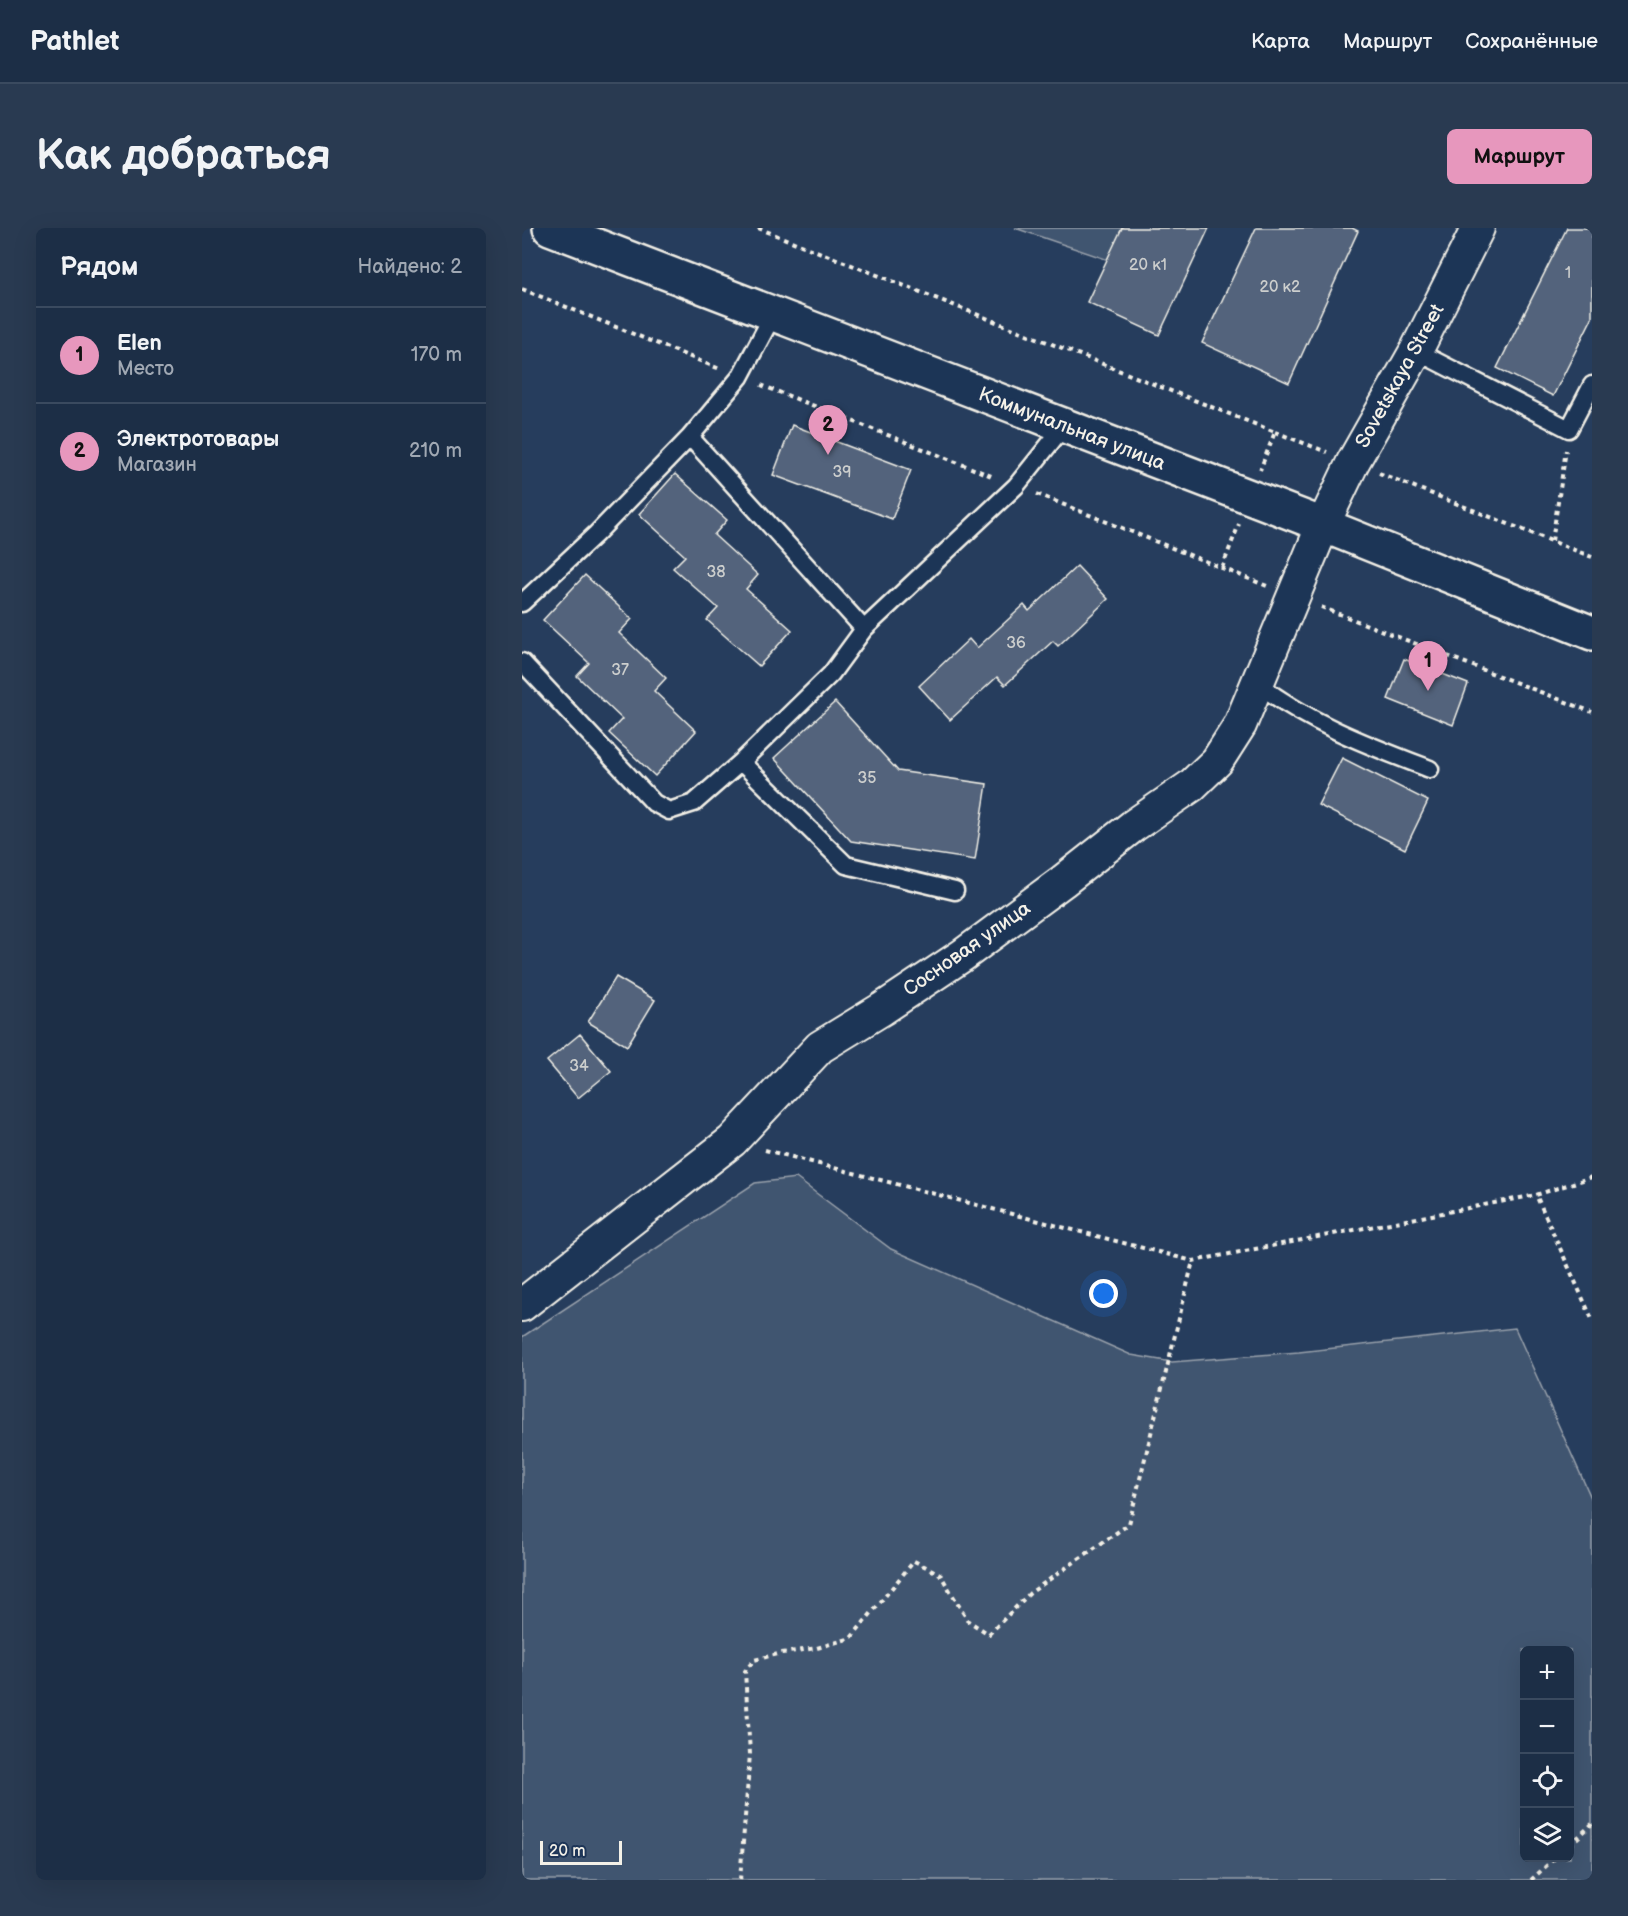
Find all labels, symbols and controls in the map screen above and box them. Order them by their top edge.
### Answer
text: Pathlet [30,25,119,58]
text: Карта [1251,29,1310,54]
text: Маршрут [1343,29,1432,54]
text: Сохранённые [1465,29,1598,54]
button: Маршрут [1447,129,1592,184]
text: Как добраться [36,131,331,182]
text: Рядом [60,252,138,283]
text: Найдено: 2 [358,255,462,279]
house number: 20 к1 [1129,256,1167,275]
house number: 1 [1565,264,1571,283]
house number: 20 к2 [1259,278,1301,297]
street label: Sovetskaya Street [1350,300,1450,452]
text: Elen [117,330,162,357]
text: 1 [75,343,84,367]
text: 170 m [411,343,462,367]
text: Место [117,357,174,381]
street label: Коммунальная улица [975,382,1169,476]
pin: 2 [808,406,848,455]
text: Электротовары [117,426,279,453]
text: 2 [74,439,85,463]
text: 210 m [409,439,462,463]
text: Магазин [117,453,197,477]
house number: 39 [832,463,852,482]
house number: 38 [706,563,726,582]
house number: 36 [1006,634,1026,653]
pin: 1 [1408,642,1448,691]
house number: 37 [611,661,629,680]
house number: 35 [857,769,877,788]
street label: Сосновая улица [899,896,1035,1002]
house number: 34 [569,1057,589,1076]
your location [1089,1279,1118,1308]
map controls [1520,1646,1574,1862]
button: + [1520,1646,1574,1700]
button: − [1520,1700,1574,1754]
button: locate [1520,1754,1574,1808]
button: layers [1520,1808,1574,1862]
scale bar [540,1838,622,1866]
text: 20 m [549,1842,585,1861]

